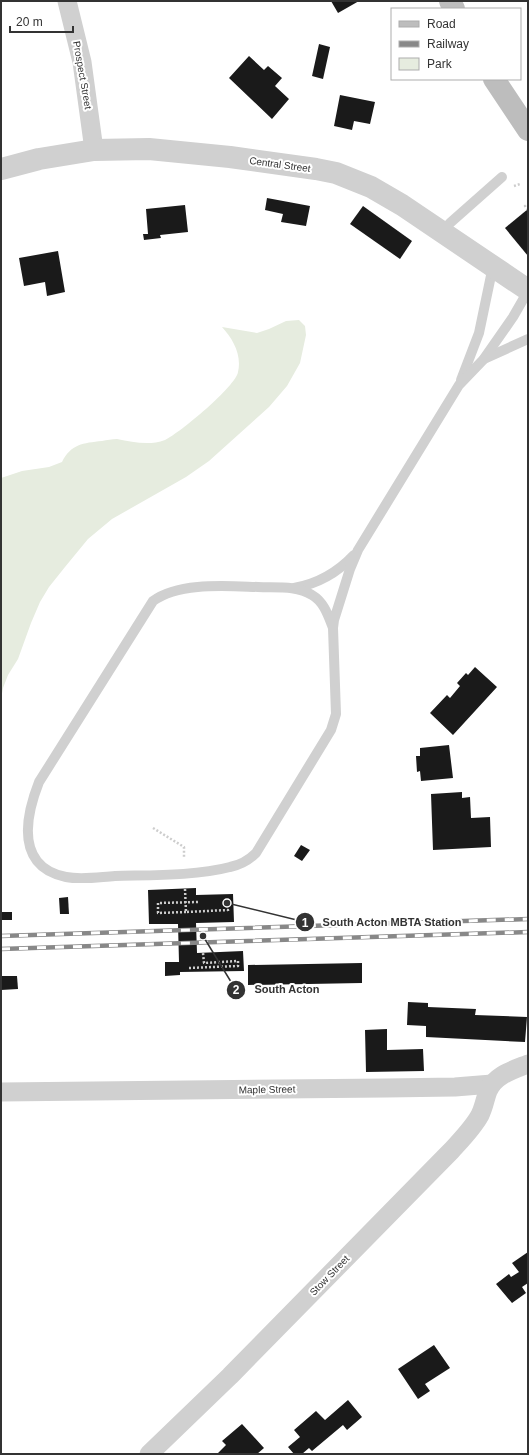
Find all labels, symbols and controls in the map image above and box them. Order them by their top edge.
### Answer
scale bar [10,8,73,34]
legend [391,8,521,80]
text: 20 m [16,15,43,29]
text: Road [427,17,456,31]
text: Railway [427,37,469,51]
street label: Prospect Street [71,40,94,110]
text: Park [427,57,453,71]
street label: Central Street [249,155,311,174]
callout: South Acton MBTA Station [295,911,470,934]
text: 1 [302,916,309,930]
text: South Acton MBTA Station [323,916,462,928]
callout: South Acton [226,978,328,1001]
text: 2 [233,983,240,997]
text: South Acton [255,983,320,995]
street label: Maple Street [239,1084,296,1095]
street label: Stow Street [307,1253,351,1298]

